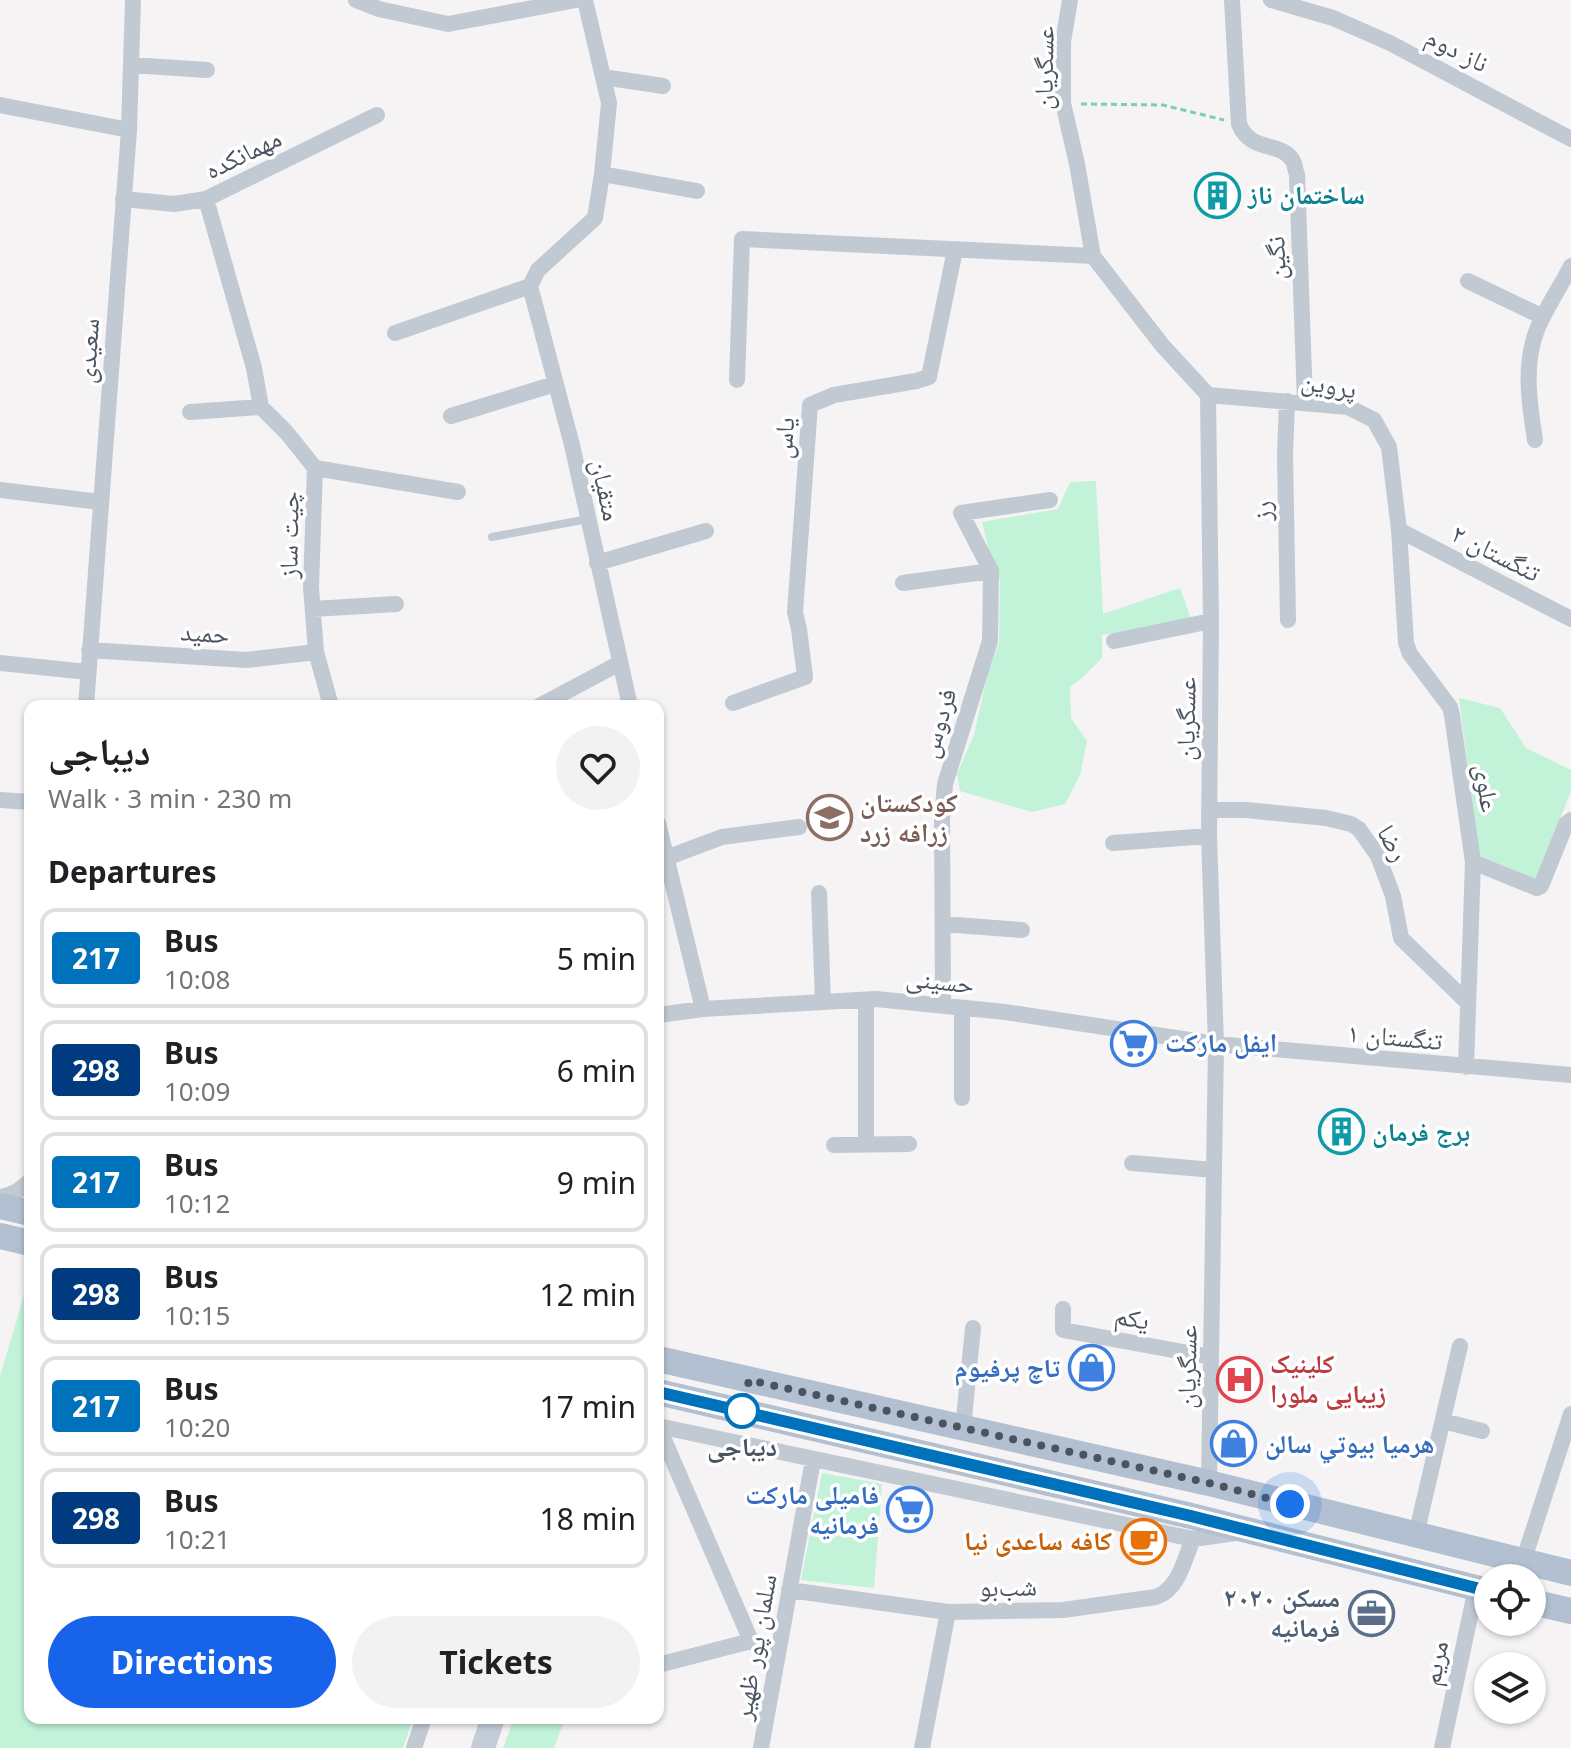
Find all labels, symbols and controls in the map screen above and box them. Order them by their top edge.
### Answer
street label: ناز دوم [1419,18,1495,81]
street label: عسگریان [1024,26,1062,110]
street label: مهمانکده [198,119,287,187]
building icon: ساختمان ناز [1193,171,1241,219]
place label: ساختمان ناز [1247,176,1365,212]
street label: نگین [1256,236,1294,280]
street label: سعیدی [67,317,107,385]
street label: پروین [1299,361,1360,407]
street label: یاس [764,416,802,460]
street label: متقیان [583,456,631,524]
street label: چیت ساز [269,491,307,580]
street label: رز [1243,501,1279,522]
street label: تنگستان ۲ [1446,514,1547,590]
street label: حمید [179,612,231,652]
street label: عسگریان [1166,677,1204,761]
street label: فردوس [909,684,965,762]
text: دیباجی [48,724,151,776]
button: heart [556,726,640,810]
street label: علوی [1467,762,1509,814]
text: Walk · 3 min · 230 m [48,780,292,816]
place label: کودکستان زرافه زرد [860,784,958,850]
school or university icon: کودکستان زرافه زرد [805,794,853,842]
street label: رضا [1369,818,1419,867]
text: Departures [48,851,217,892]
text: Bus [164,920,219,961]
text: 5 min [557,938,636,979]
text: 217 [72,939,120,977]
street label: حسینی [904,959,976,1001]
text: 10:08 [164,961,230,997]
street label: تنگستان ۱ [1346,1014,1444,1058]
supermarket icon: ایفل مارکت [1110,1019,1158,1067]
place label: ایفل مارکت [1165,1024,1277,1060]
text: Bus [164,1032,219,1073]
text: 6 min [557,1050,636,1091]
text: 298 [72,1051,120,1089]
text: 10:09 [164,1073,230,1109]
building icon: برج فرمان [1317,1108,1365,1156]
place label: برج فرمان [1372,1113,1470,1149]
text: Bus [164,1144,219,1185]
text: 9 min [557,1162,636,1203]
text: 217 [72,1163,120,1201]
text: 10:12 [164,1185,230,1221]
text: Bus [164,1256,219,1297]
text: 12 min [540,1274,636,1315]
text: 298 [72,1275,120,1313]
street label: یکم [1112,1296,1152,1338]
text: 10:15 [164,1297,230,1333]
street label: عسگریان [1167,1325,1205,1409]
shop icon: تاچ پرفيوم [1067,1344,1115,1392]
place label: کلینیک زیبایی ملورا [1270,1345,1386,1411]
place label: تاچ پرفيوم [954,1349,1060,1386]
hospital icon: کلینیک زیبایی ملورا [1215,1355,1263,1403]
text: Bus [164,1368,219,1409]
text: 17 min [540,1386,636,1427]
text: 217 [72,1387,120,1425]
marker: دیباجی [725,1394,759,1428]
text: 10:20 [164,1409,230,1445]
shop icon: هرميا بيوتي سالن [1210,1420,1258,1468]
place label: هرميا بيوتي سالن [1265,1425,1434,1464]
place label: دیباجی [707,1428,777,1464]
place label: فامیلی مارکت فرمانیه [745,1476,879,1542]
text: Bus [164,1480,219,1521]
your location [1270,1484,1310,1524]
supermarket icon: فامیلی مارکت فرمانیه [886,1486,934,1534]
text: 18 min [540,1498,636,1539]
text: 298 [72,1499,120,1537]
cafe icon: کافه ساعدی نیا [1119,1517,1167,1565]
text: 10:21 [164,1521,230,1557]
place label: کافه ساعدی نیا [964,1522,1112,1558]
map controls [1474,1564,1546,1724]
button: locate [1474,1564,1546,1636]
street label: شب‌بو [979,1567,1037,1605]
street label: سلمان پور ظهیر [723,1571,785,1724]
place label: مسکن ۲۰۲۰ فرمانیه [1224,1579,1340,1645]
office icon: مسکن ۲۰۲۰ فرمانیه [1347,1589,1395,1637]
button: Directions [48,1616,336,1708]
button: Tickets [352,1616,640,1708]
street label: مریم [1412,1637,1456,1689]
button: layers [1474,1652,1546,1724]

